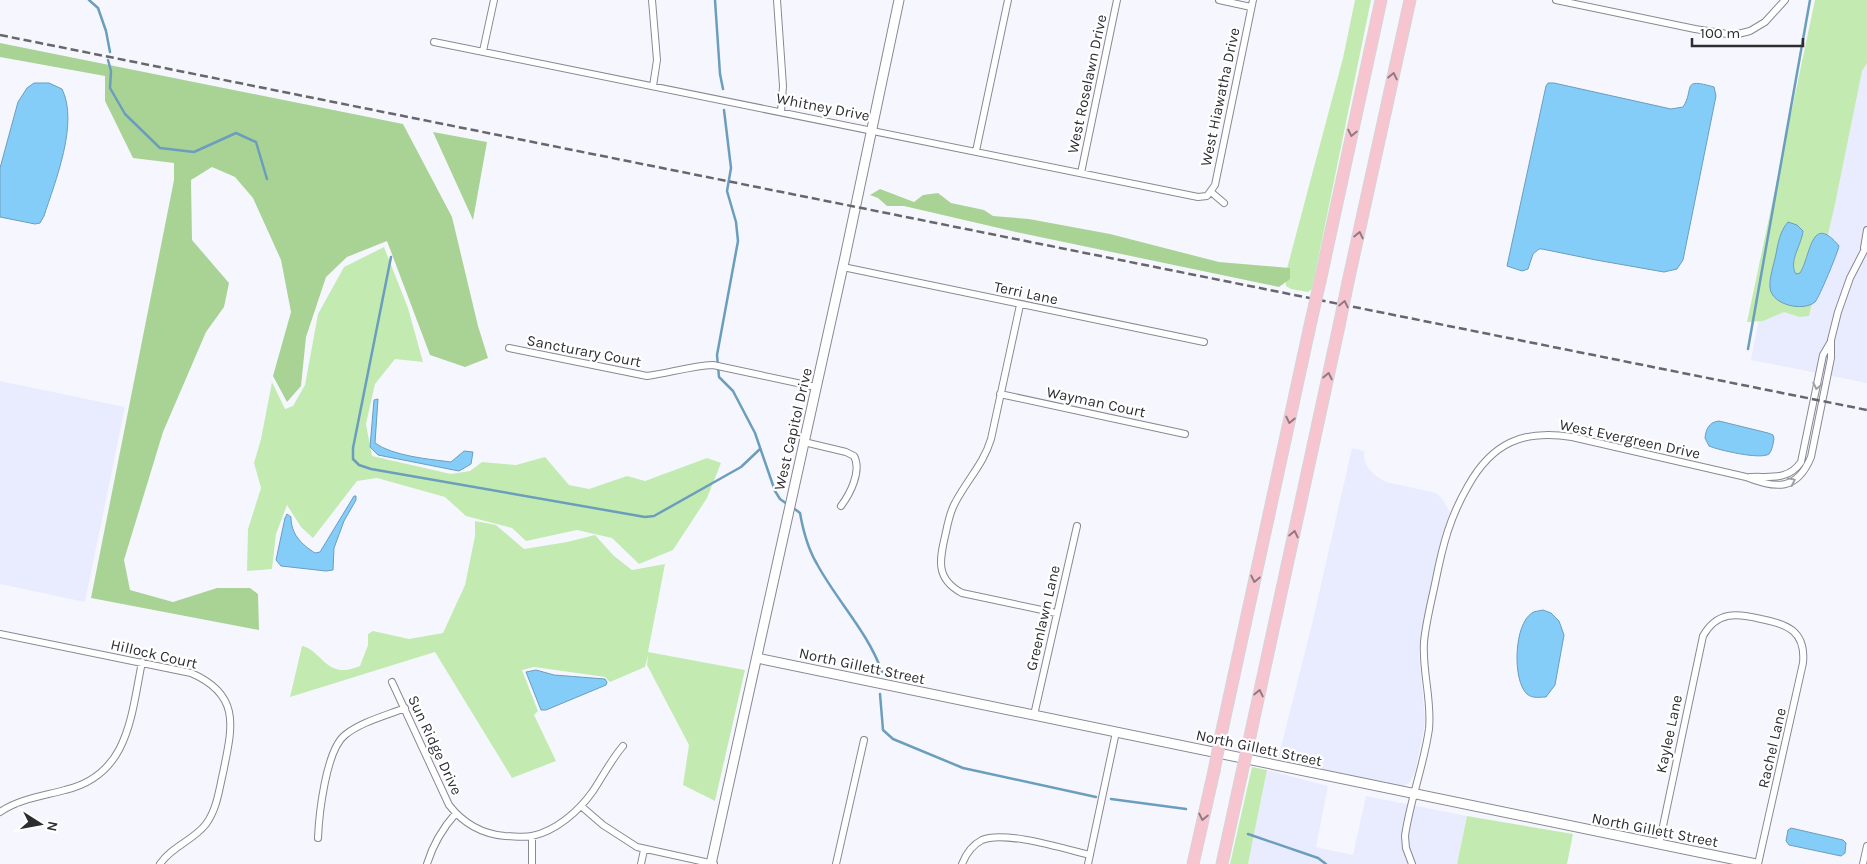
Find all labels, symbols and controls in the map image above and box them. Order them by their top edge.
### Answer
street label: West Roselawn Drive [1063,13,1111,155]
scale bar [1692,15,1803,47]
text: 100 m [1700,24,1740,42]
street label: West Hiawatha Drive [1197,26,1243,168]
one-way arrow [1388,71,1398,80]
street label: Whitney Drive [775,89,871,125]
one-way arrow [1347,129,1358,138]
one-way arrow [1353,230,1364,239]
street label: Terri Lane [992,277,1060,309]
one-way arrow [1338,300,1349,309]
street label: Sancturary Court [525,331,643,371]
street label: West Capitol Drive [770,366,816,492]
one-way arrow [1322,371,1333,380]
one-way arrow [1812,381,1823,390]
street label: Wayman Court [1045,383,1147,421]
one-way arrow [1285,415,1296,424]
street label: West Evergreen Drive [1558,415,1702,463]
one-way arrow [1787,477,1796,487]
one-way arrow [1288,530,1299,539]
street label: Greenlawn Lane [1022,564,1064,672]
one-way arrow [1250,574,1261,583]
street label: Hillock Court [109,635,199,673]
street label: North Gillett Street [797,644,927,688]
one-way arrow [1253,689,1264,698]
street label: Sun Ridge Drive [404,692,466,798]
street label: Kaylee Lane [1652,693,1686,775]
street label: Rachel Lane [1754,706,1790,790]
street label: North Gillett Street [1194,726,1324,770]
north arrow [15,799,65,849]
street label: North Gillett Street [1590,809,1720,851]
one-way arrow [1199,813,1209,822]
text: N [43,820,62,833]

